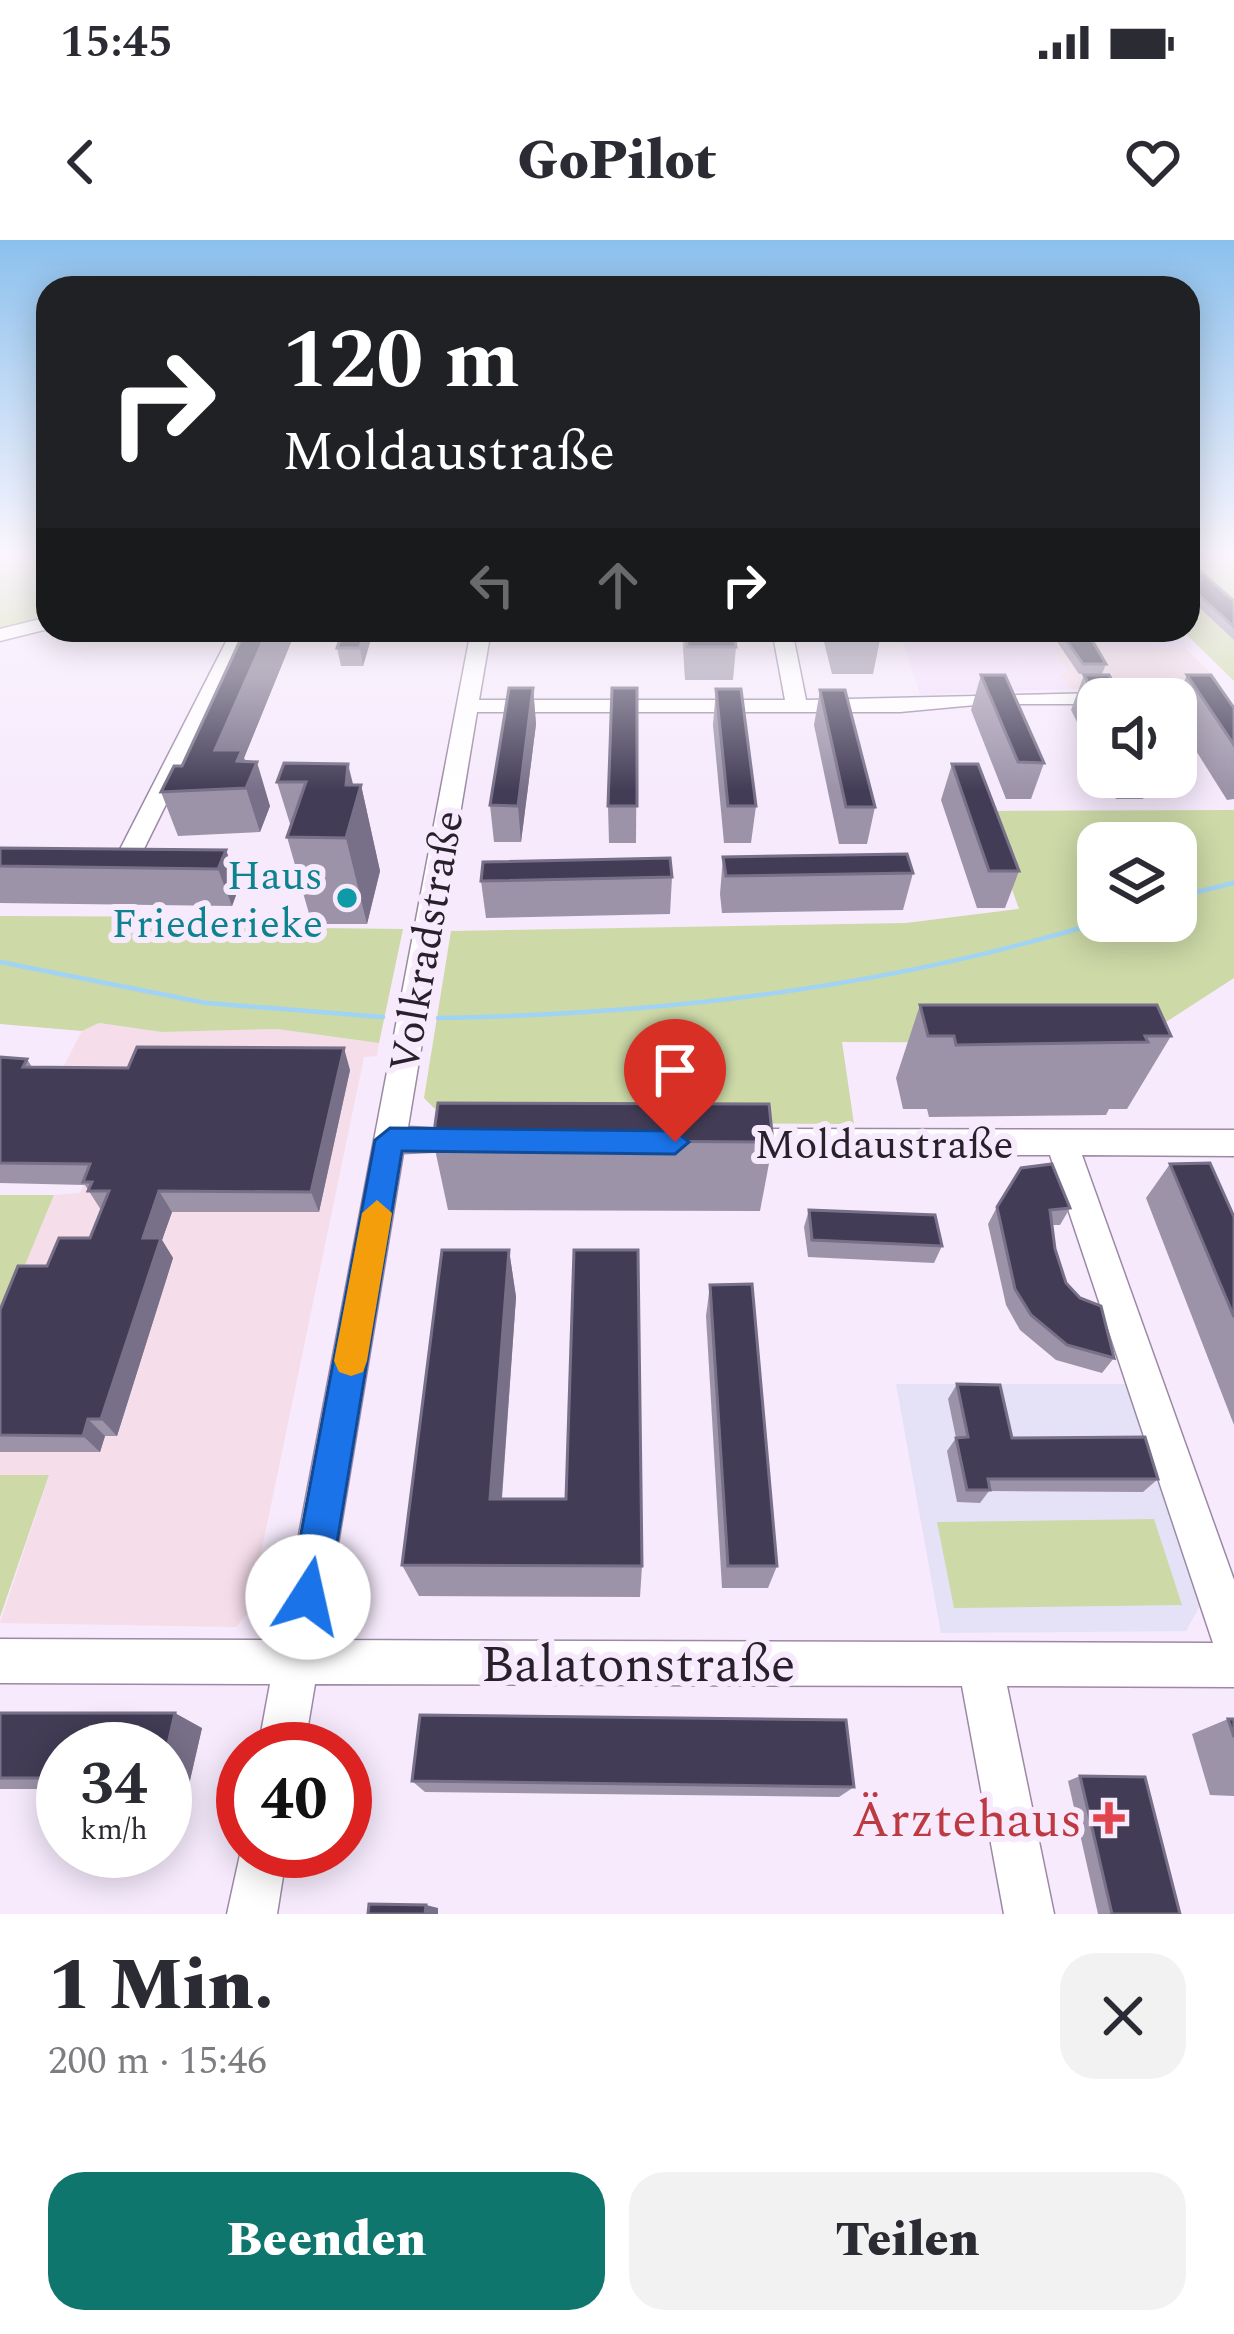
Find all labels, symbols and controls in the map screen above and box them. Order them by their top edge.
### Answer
text: 15:45 [60,8,173,77]
text: GoPilot [518,121,717,203]
icon: back [48,129,114,195]
icon: heart [1120,129,1186,195]
text: 120 m [282,297,520,425]
icon: right [84,324,240,480]
text: Moldaustraße [282,412,615,494]
icon: left [459,552,525,618]
icon: ahead [585,552,651,618]
icon: right [711,552,777,618]
map controls [1077,678,1197,942]
button: sound [1077,678,1197,798]
street label: Volkradstraße [373,806,481,1077]
button: layers [1077,822,1197,942]
place label: Haus Friederieke [111,845,323,956]
marker: Haus Friederieke [334,885,360,911]
pin [624,1019,726,1142]
icon: arrive [642,1037,708,1103]
street label: Moldaustraße [754,1114,1014,1177]
position arrow [245,1534,371,1660]
street label: Balatonstraße [481,1627,795,1705]
speed limit sign: 40 [216,1722,372,1878]
text: 34 [80,1739,148,1831]
place label: Ärztehaus [851,1782,1082,1860]
marker: Ärztehaus [1093,1802,1125,1834]
text: km/h [80,1807,148,1853]
text: 1 Min. [48,1932,274,2041]
button: close [1060,1953,1186,2079]
text: 200 m · 15:46 [48,2032,267,2091]
button: Beenden [48,2172,605,2310]
button: Teilen [629,2172,1186,2310]

